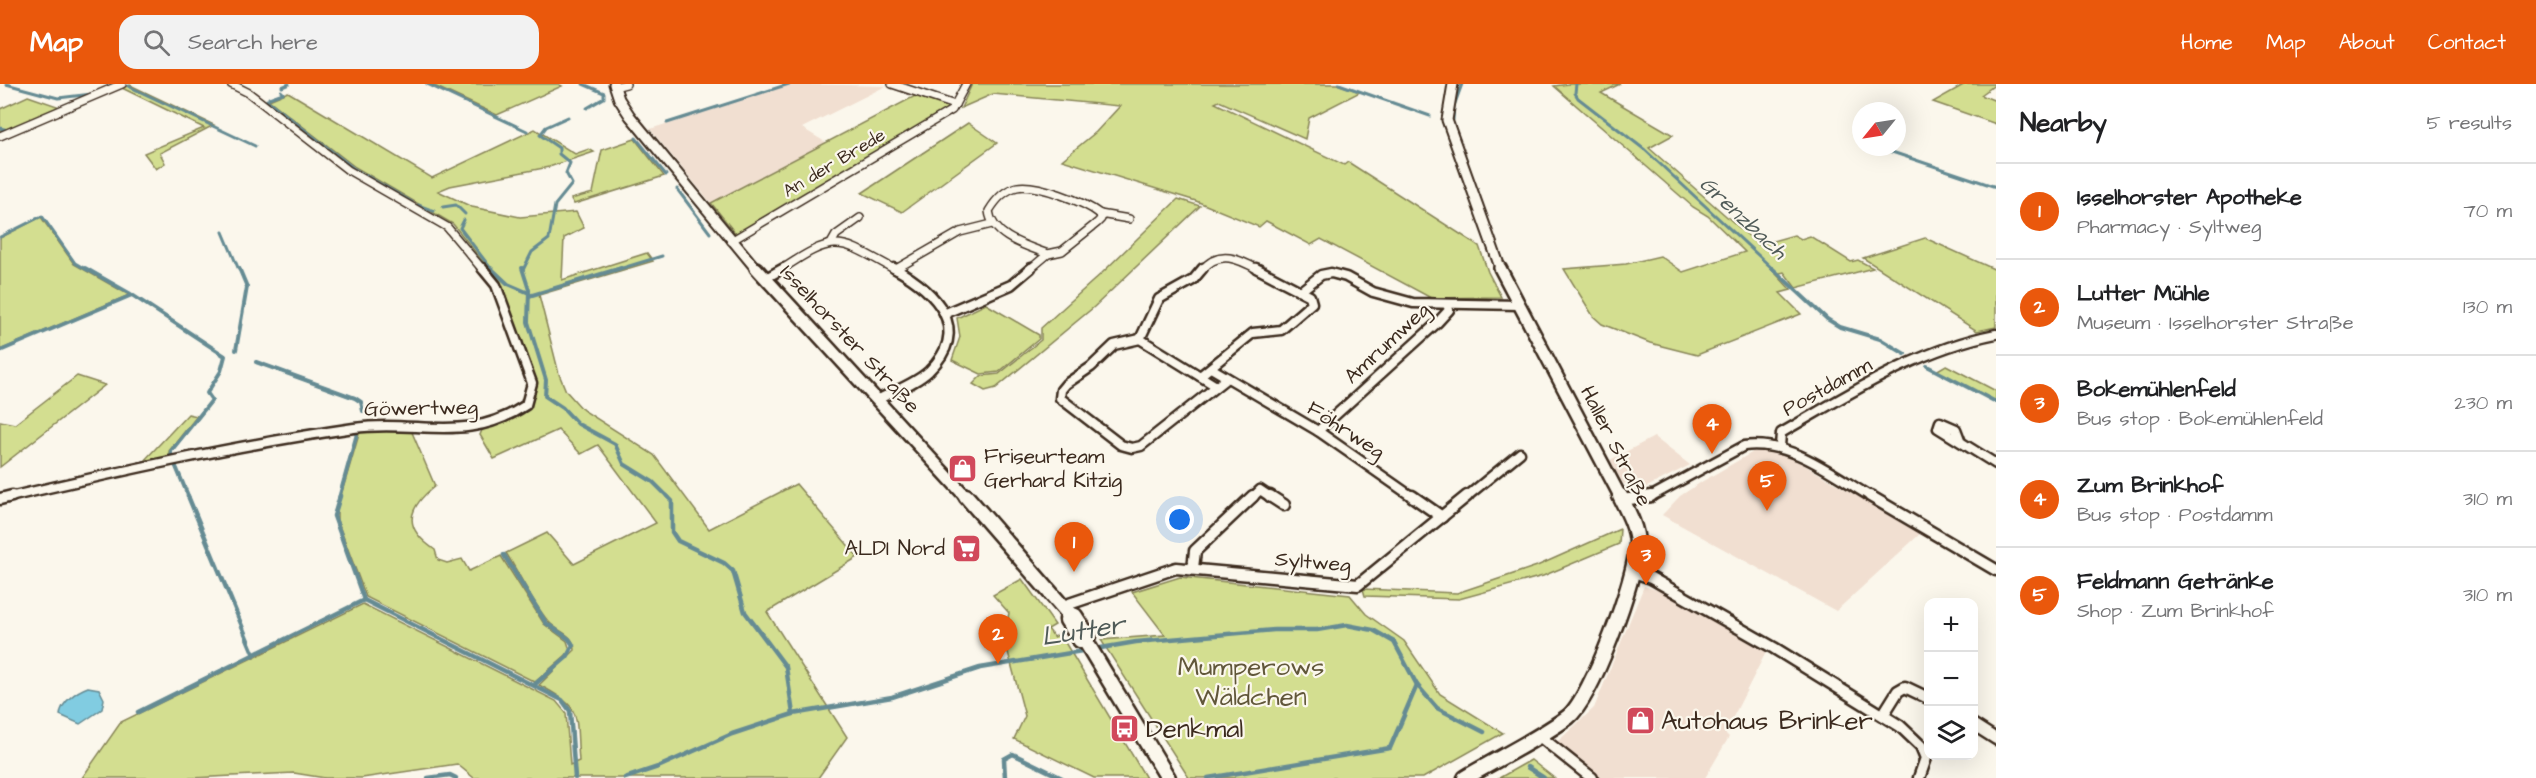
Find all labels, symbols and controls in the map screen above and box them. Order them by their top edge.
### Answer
search box [119,15,539,69]
text: Map [30,23,83,62]
icon: search [140,26,173,59]
text: Search here [188,27,318,58]
text: Home [2181,28,2233,57]
text: Map [2266,28,2306,57]
text: About [2339,28,2395,57]
text: Contact [2428,28,2506,57]
north arrow [1852,102,1906,156]
text: Nearby [2020,105,2107,141]
text: 5 results [2427,109,2512,137]
street label: An der Brede [778,122,890,203]
water label: Grenzbach [1692,169,1794,267]
text: Isselhorster Apotheke [2077,182,2302,213]
text: 1 [2038,197,2041,225]
text: 70 m [2464,197,2512,225]
text: Pharmacy · Syltweg [2077,213,2261,241]
street label: Isselhorster Straße [773,258,927,420]
text: Lutter Mühle [2077,278,2210,309]
text: 2 [2034,293,2045,321]
text: 130 m [2463,293,2512,321]
street label: Amrumweg [1338,296,1438,392]
text: Museum · Isselhorster Straße [2077,309,2354,337]
street label: Postdamm [1777,350,1878,424]
text: Bokemühlenfeld [2077,374,2236,405]
street label: Haller Straße [1573,381,1659,511]
text: 3 [2034,389,2045,417]
text: 230 m [2454,389,2512,417]
street label: Göwertweg [364,393,478,425]
street label: Föhrweg [1300,394,1391,468]
pin: 4 [1692,404,1732,454]
text: Bus stop · Bokemühlenfeld [2077,405,2323,433]
place label: Friseurteam Gerhard Kitzig [984,442,1122,497]
shop icon: Friseurteam Gerhard Kitzig [947,452,979,484]
pin: 5 [1748,462,1786,511]
text: Zum Brinkhof [2077,470,2223,501]
text: 4 [2033,485,2046,513]
text: 310 m [2463,485,2512,513]
text: Bus stop · Postdamm [2077,501,2272,529]
your location [1165,505,1194,534]
pin: 1 [1054,522,1094,572]
supermarket icon: ALDI Nord [950,532,982,564]
place label: ALDI Nord [844,534,945,563]
pin: 3 [1626,536,1666,585]
street label: Syltweg [1274,544,1352,582]
text: Feldmann Getränke [2077,566,2274,597]
text: 5 [2032,581,2047,609]
text: 310 m [2463,581,2512,609]
text: Shop · Zum Brinkhof [2077,597,2274,625]
map controls [1924,598,1978,760]
button: + [1924,598,1978,652]
water label: Lutter [1039,605,1130,656]
pin: 2 [978,614,1018,664]
park label: Mumperows Wäldchen [1178,649,1324,715]
button: − [1924,652,1978,706]
place label: Autohaus Brinker [1661,703,1873,739]
shop icon: Autohaus Brinker [1624,705,1656,737]
button: layers [1924,706,1978,760]
place label: Denkmal [1146,711,1243,747]
bus stop icon: Denkmal [1109,713,1141,745]

